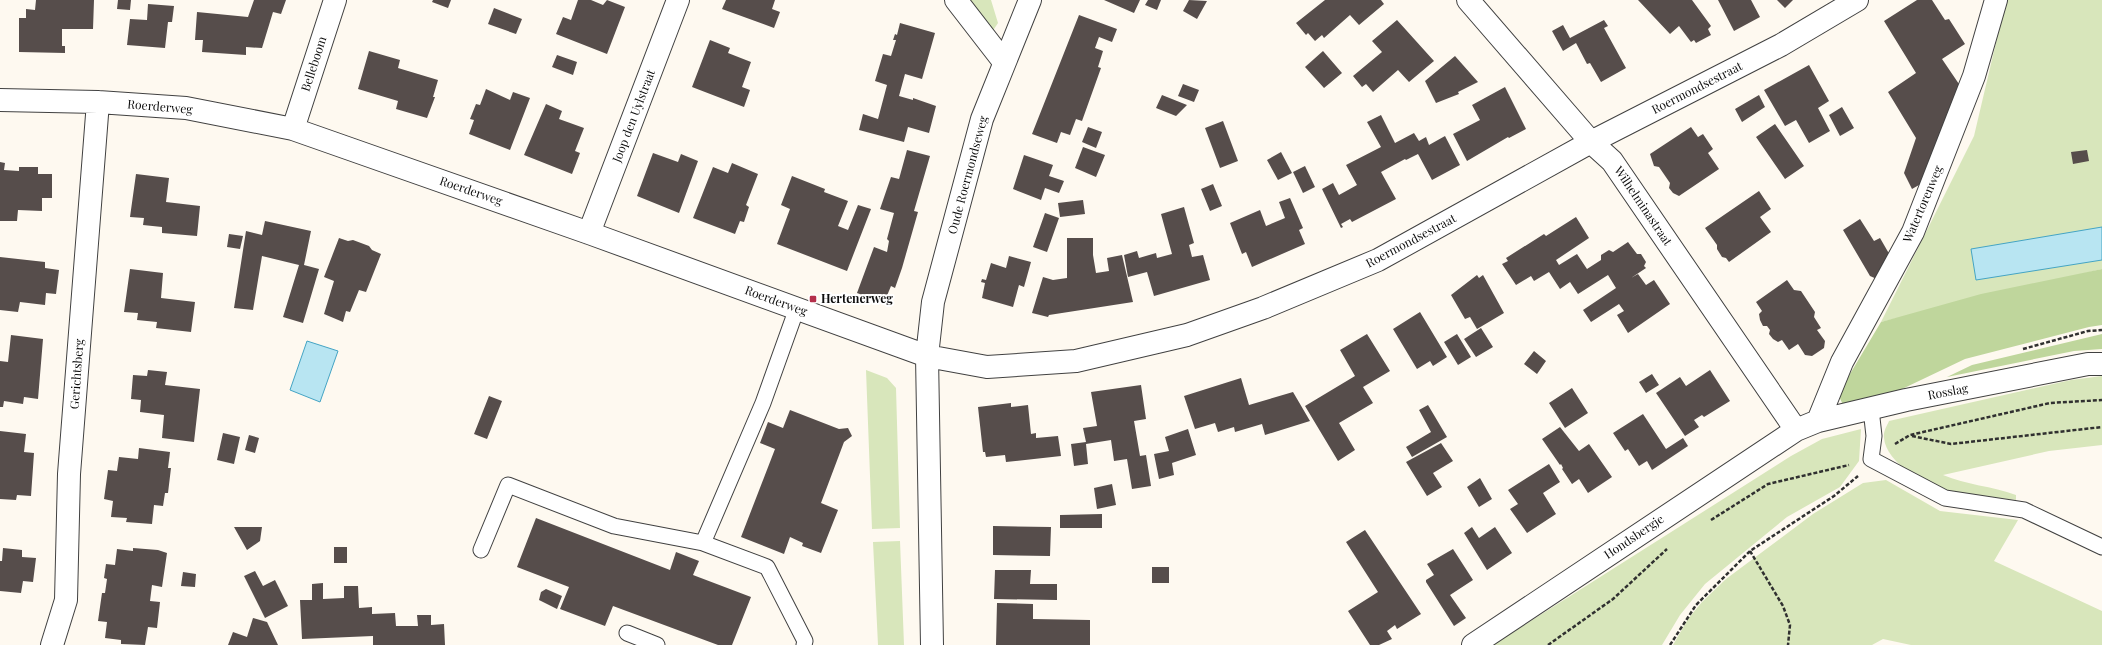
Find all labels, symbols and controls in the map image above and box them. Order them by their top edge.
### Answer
street label: Belleboom [297,34,330,93]
street label: Roermondsestraat [1648,57,1745,117]
street label: Joop den Uylstraat [608,66,658,165]
street label: Roerderweg [127,95,194,117]
street label: Oude Roermondseweg [944,113,991,236]
street label: Wilhelminastraat [1611,162,1677,249]
street label: Watertorenweg [1898,162,1946,246]
street label: Roerderweg [438,172,505,208]
street label: Roermondsestraat [1363,209,1459,271]
street label: Roerderweg [743,281,810,319]
place label: Hertenerweg [821,290,893,306]
marker: Hertenerweg [808,294,818,304]
street label: Gerichtsberg [66,338,86,410]
street label: Rosslag [1926,379,1970,403]
street label: Hondsbergje [1600,510,1666,562]

